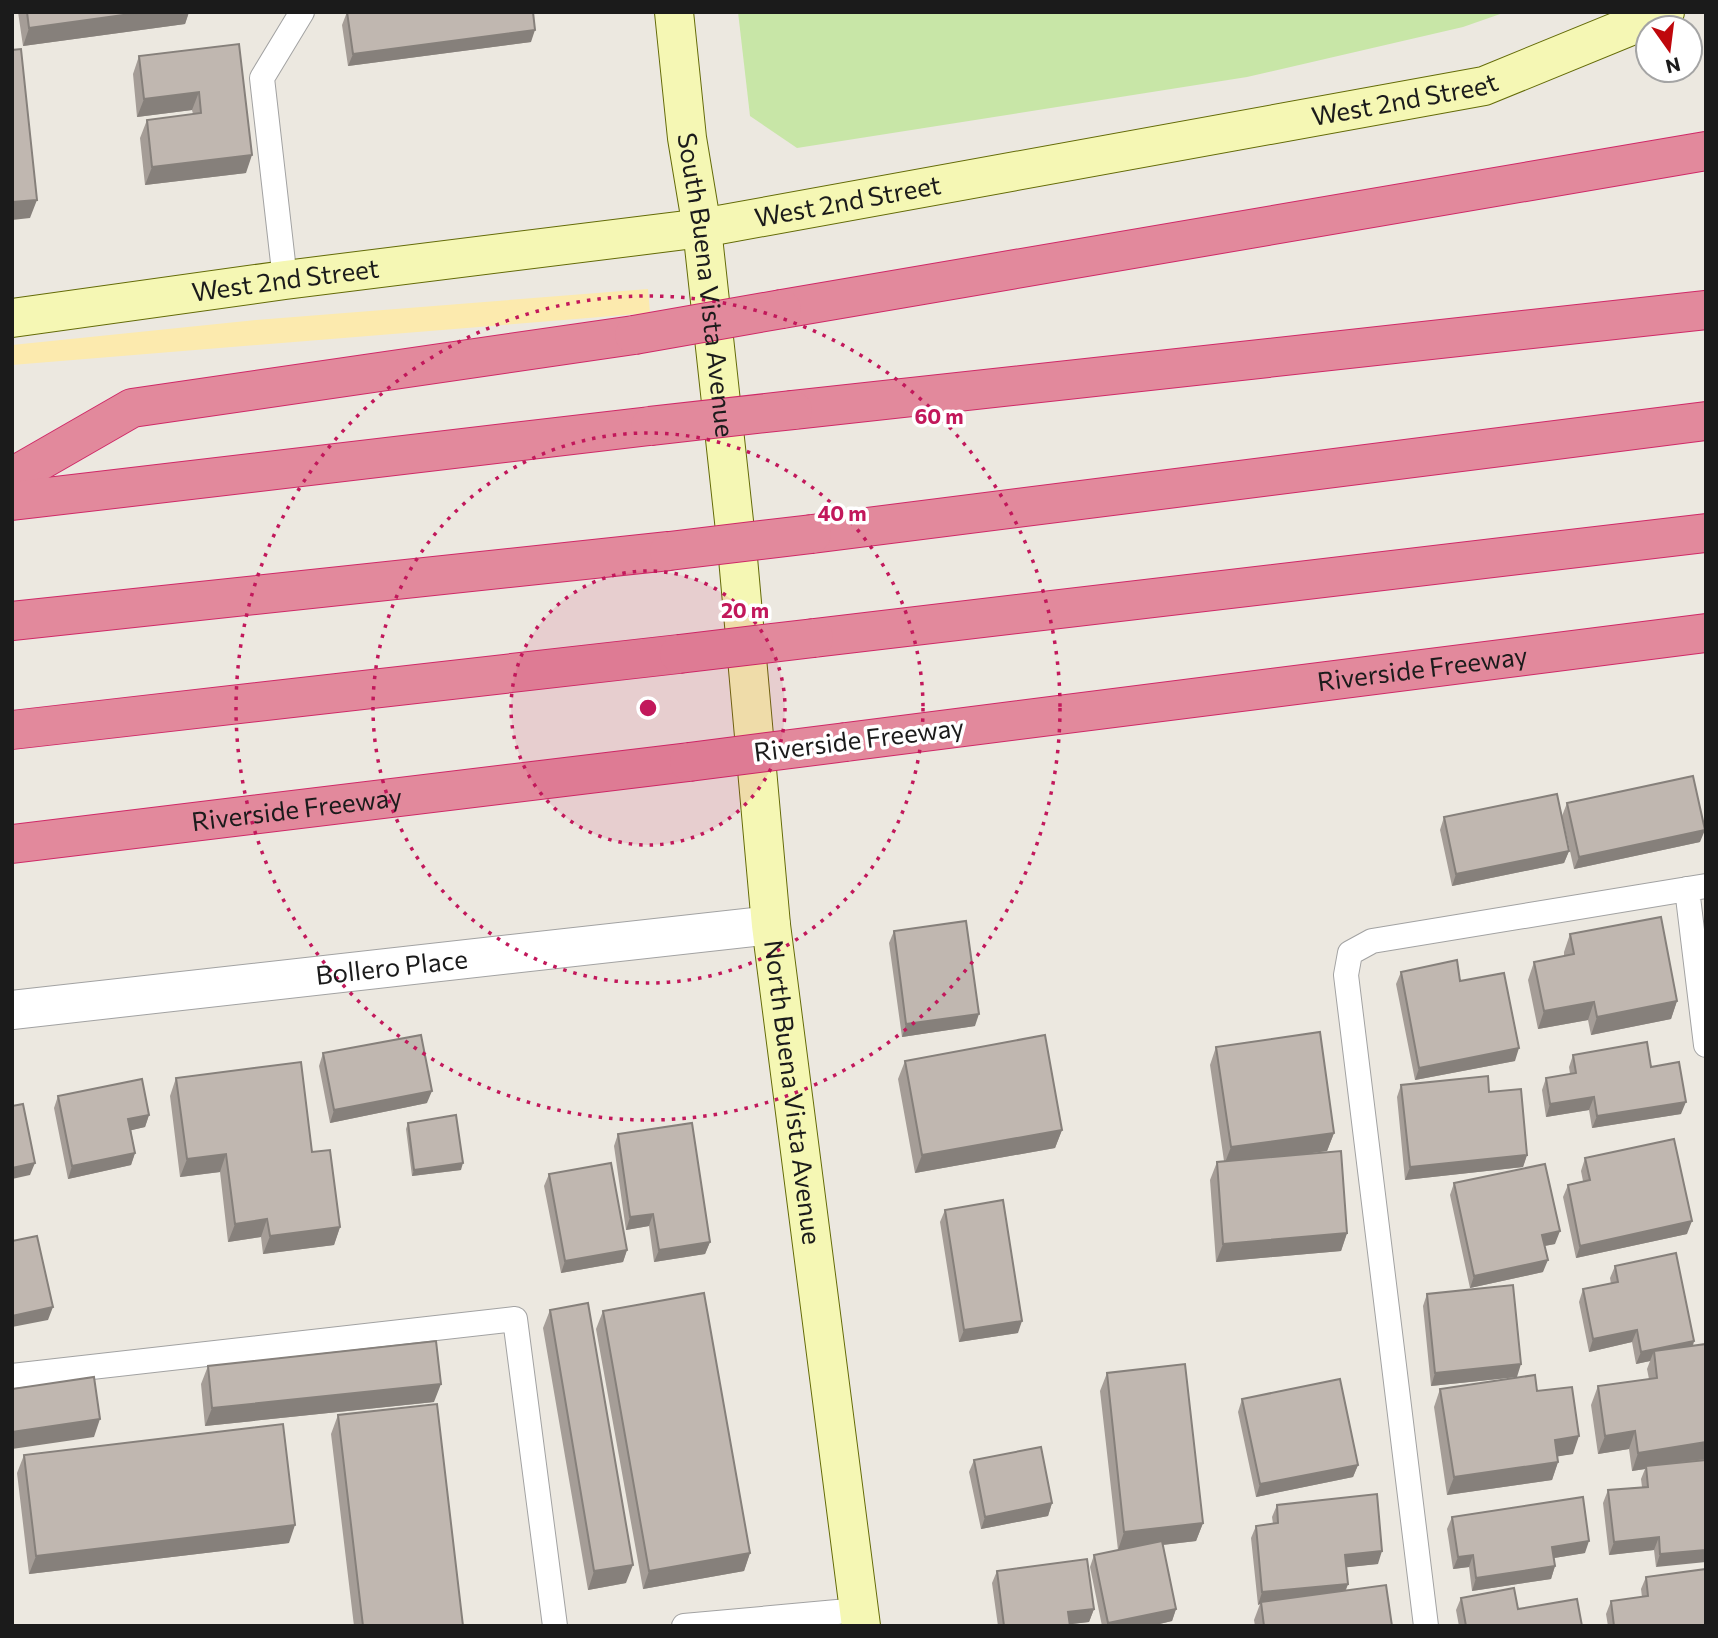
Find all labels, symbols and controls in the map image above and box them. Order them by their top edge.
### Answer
north arrow [1634,14,1704,84]
text: N [1664,53,1683,79]
street label: West 2nd Street [1309,65,1502,131]
street label: South Buena Vista Avenue [672,130,742,439]
street label: West 2nd Street [752,168,943,232]
street label: West 2nd Street [190,251,381,307]
text: 60 m [914,403,964,428]
text: 40 m [817,500,867,525]
text: 20 m [721,597,769,622]
street label: Riverside Freeway [1315,639,1529,696]
centre of rings [636,696,660,720]
street label: Riverside Freeway [752,710,966,767]
street label: Riverside Freeway [190,780,404,836]
street label: North Buena Vista Avenue [759,938,829,1246]
street label: Bollero Place [314,942,469,990]

